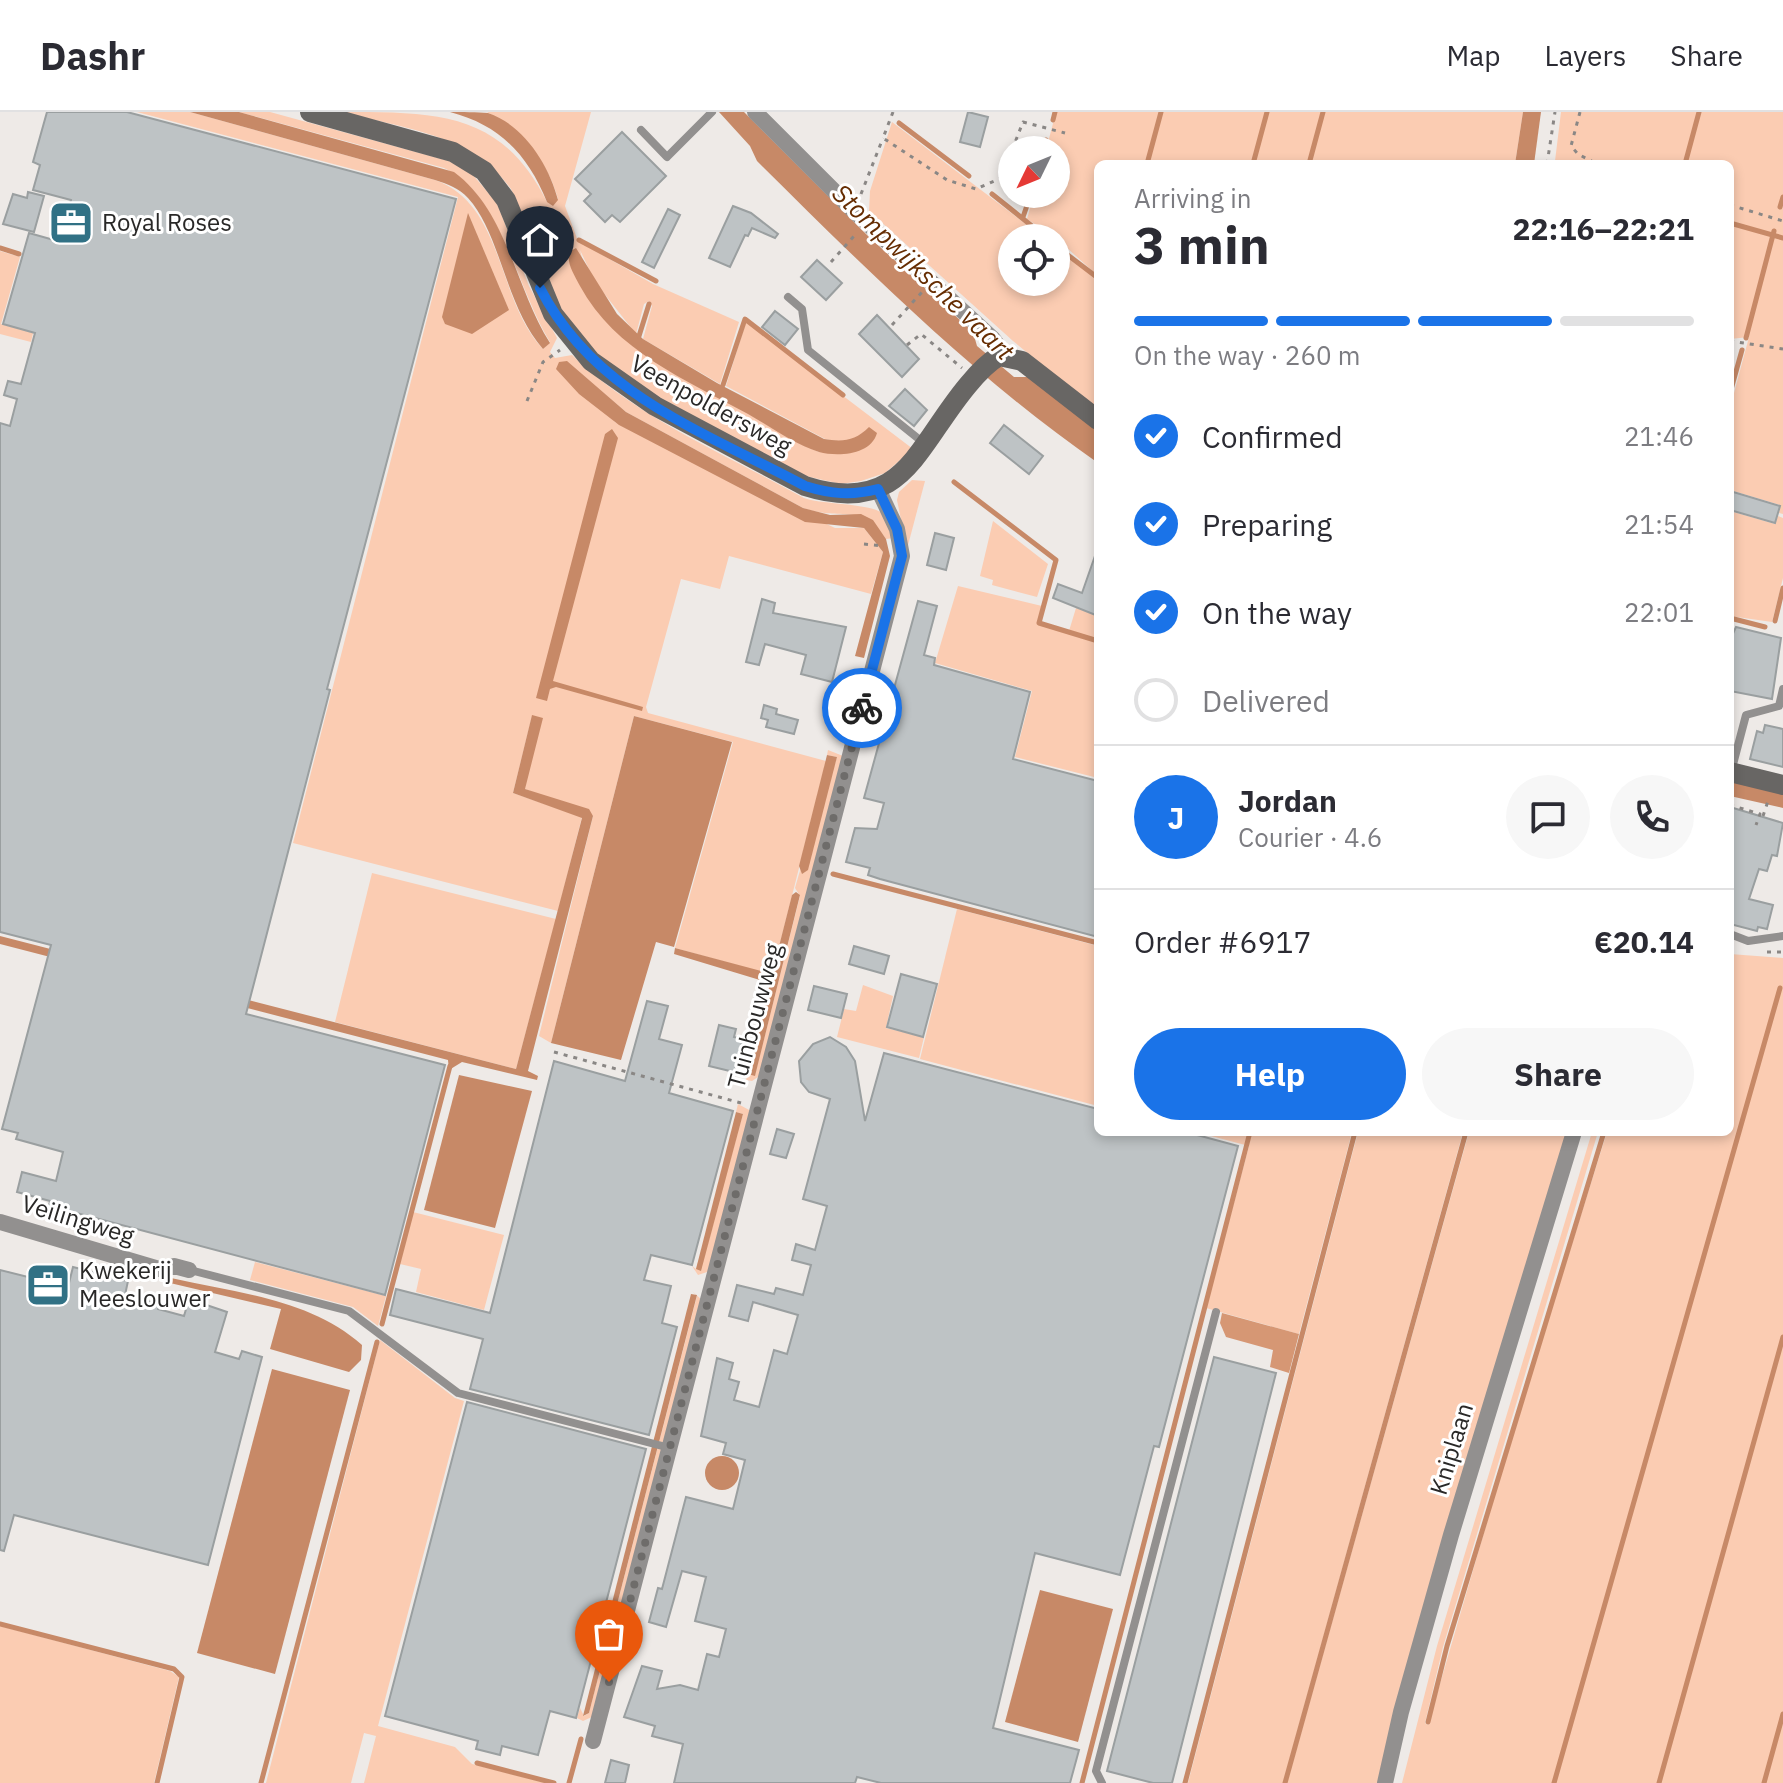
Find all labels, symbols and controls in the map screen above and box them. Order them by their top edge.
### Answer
text: Dashr [40,31,145,80]
text: Map [1446,37,1500,74]
text: Layers [1544,37,1626,74]
text: Share [1670,37,1743,74]
north arrow [998,136,1070,208]
map controls [998,136,1070,296]
water label: Stompwijksche vaart [826,176,1022,367]
text: Arriving in [1134,181,1251,215]
office icon: Royal Roses [47,199,95,247]
place label: Royal Roses [102,206,232,238]
pin [506,206,574,288]
text: 22:16–22:21 [1513,209,1694,248]
text: 3 min [1134,211,1270,278]
icon: home [518,218,562,262]
button: locate [998,224,1070,296]
text: On the way · 260 m [1134,338,1360,372]
street label: Veenpoldersweg [625,347,798,462]
icon: check [1134,414,1178,458]
text: Confirmed [1202,417,1343,456]
text: 21:46 [1624,419,1694,453]
icon: check [1134,502,1178,546]
text: Preparing [1202,505,1332,544]
text: 21:54 [1624,507,1694,541]
icon: check [1134,590,1178,634]
text: On the way [1202,593,1352,632]
text: 22:01 [1624,595,1694,629]
courier [822,668,902,748]
text: Delivered [1202,681,1330,720]
icon: bike [840,686,884,730]
button: chat [1506,775,1590,859]
button: phone [1610,775,1694,859]
text: Jordan [1238,781,1337,820]
text: J [1168,798,1184,837]
text: Courier · 4.6 [1238,820,1382,854]
text: Order #6917 [1134,922,1311,961]
text: €20.14 [1594,922,1694,961]
street label: Tuinbouwweg [719,939,789,1092]
button: Help [1134,1028,1406,1120]
button: Share [1422,1028,1694,1120]
street label: Veilingweg [18,1187,139,1251]
place label: Kwekerij Meeslouwer [79,1254,211,1314]
office icon: Kwekerij Meeslouwer [24,1261,72,1309]
street label: Kniplaan [1422,1399,1480,1498]
pin [575,1600,643,1682]
icon: bag [587,1612,631,1656]

